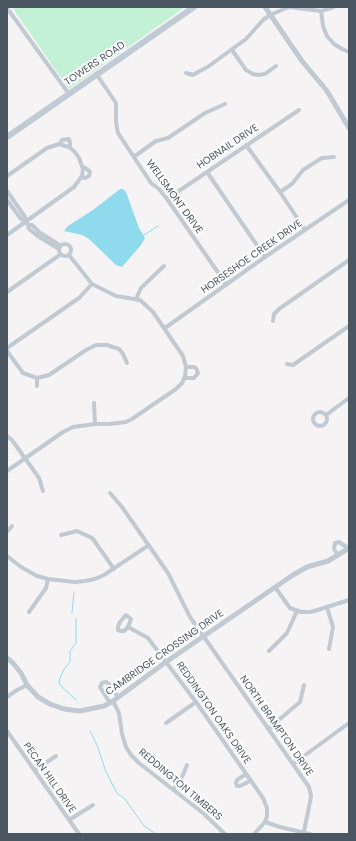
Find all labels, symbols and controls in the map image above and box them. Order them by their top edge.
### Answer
street label: TOWERS ROAD [62,39,128,89]
street label: HOBNAIL DRIVE [195,122,261,172]
street label: WELLSMONT DRIVE [143,158,205,236]
street label: HORSESHOE CREEK DRIVE [199,218,305,296]
street label: CAMBRIDGE CROSSING DRIVE [104,608,226,698]
street label: REDDINGTON OAKS DRIVE [173,660,253,766]
street label: NORTH BRAMPTON DRIVE [237,673,315,779]
street label: PECAN HILL DRIVE [20,740,78,816]
street label: REDDINGTON TIMBERS [136,747,224,823]

